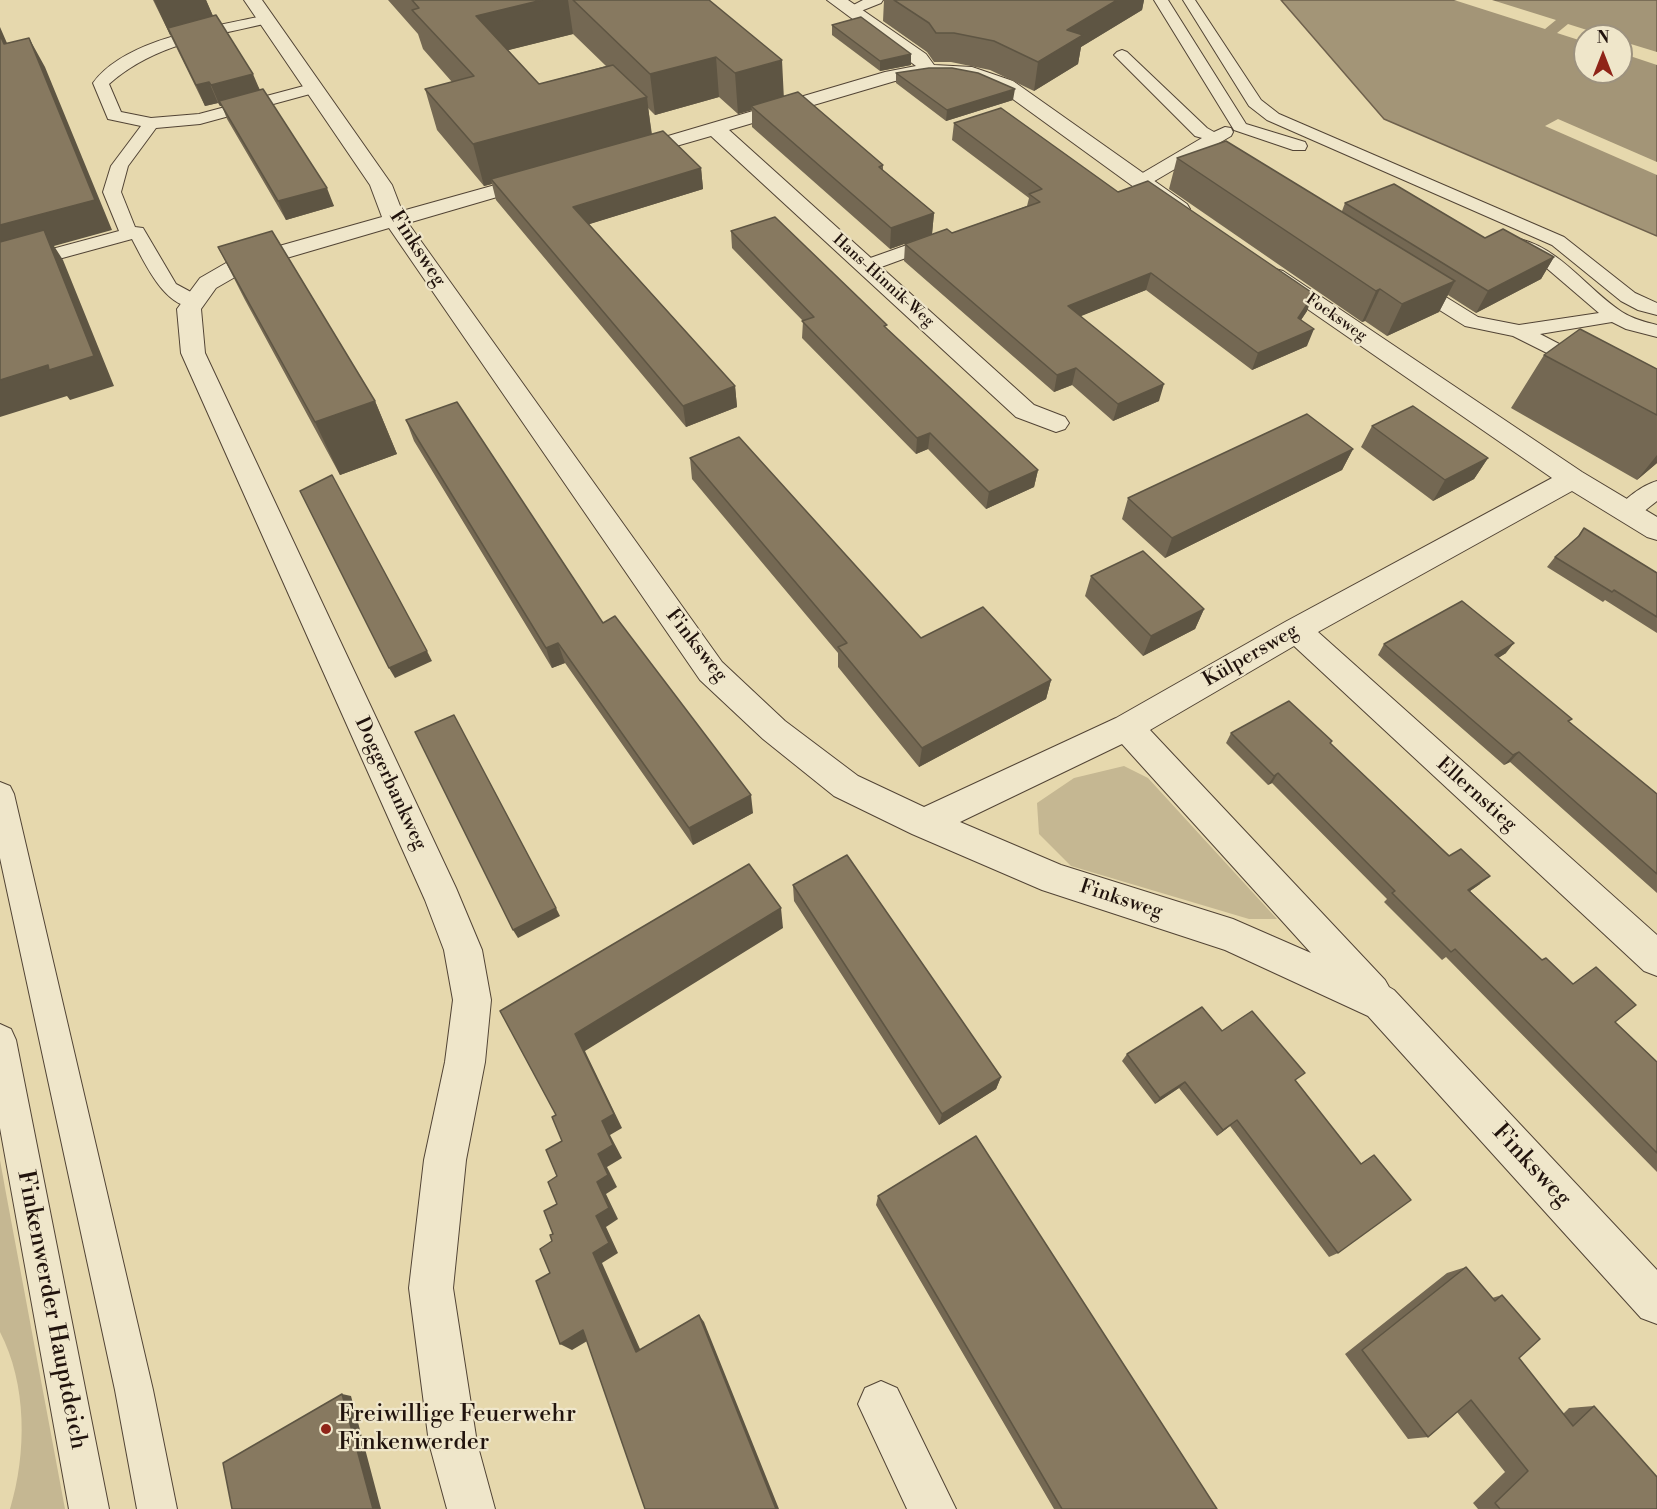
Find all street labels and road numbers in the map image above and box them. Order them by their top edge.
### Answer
street label: Finksweg [384,206,450,292]
street label: Hans-Hinnik-Weg [828,230,938,332]
street label: Focksweg [1302,290,1370,346]
street label: Finksweg [660,605,732,687]
street label: Külpersweg [1199,619,1303,693]
street label: Doggerbankweg [349,714,431,854]
street label: Ellernstieg [1431,753,1521,837]
street label: Finksweg [1076,875,1166,925]
street label: Finksweg [1485,1118,1577,1214]
street label: Finkenwerder Hauptdeich [10,1168,92,1452]

